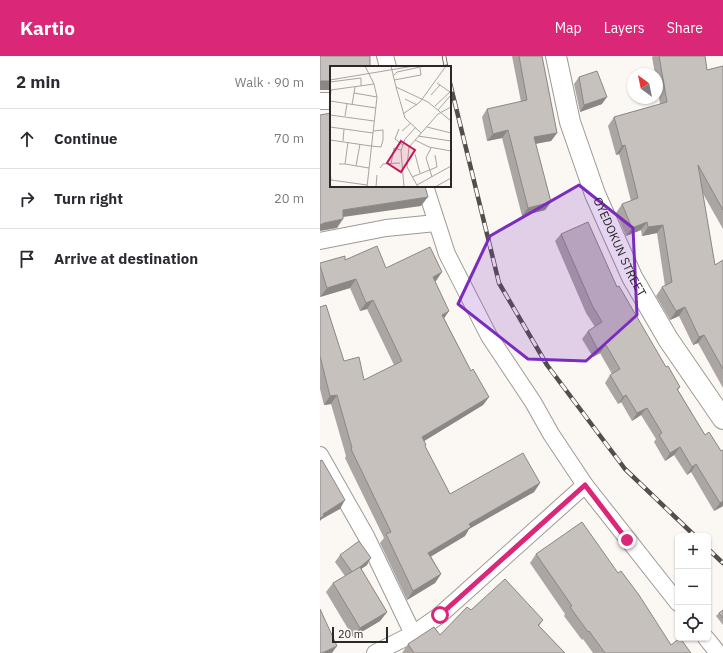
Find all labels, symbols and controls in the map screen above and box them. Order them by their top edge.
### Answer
text: Kartio [20,16,75,40]
text: Map [555,19,582,37]
text: Layers [604,19,645,37]
text: Share [667,19,703,37]
inset map [330,66,451,187]
north arrow [627,68,663,104]
text: 2 min [16,71,60,93]
text: Walk · 90 m [235,74,304,91]
icon: ahead [16,128,38,150]
text: Continue [54,129,118,148]
text: 70 m [274,130,304,147]
icon: right [16,188,38,210]
text: Turn right [54,189,123,208]
text: 20 m [274,190,304,207]
street label: OYEDOKUN STREET [590,195,650,299]
icon: arrive [16,248,38,270]
text: Arrive at destination [54,249,198,268]
route end [618,531,636,549]
map controls [675,533,711,641]
button: + [675,533,711,569]
button: − [675,569,711,605]
button: locate [675,605,711,641]
route start [431,606,449,624]
scale bar [332,625,388,644]
text: 20 m [338,627,363,641]

